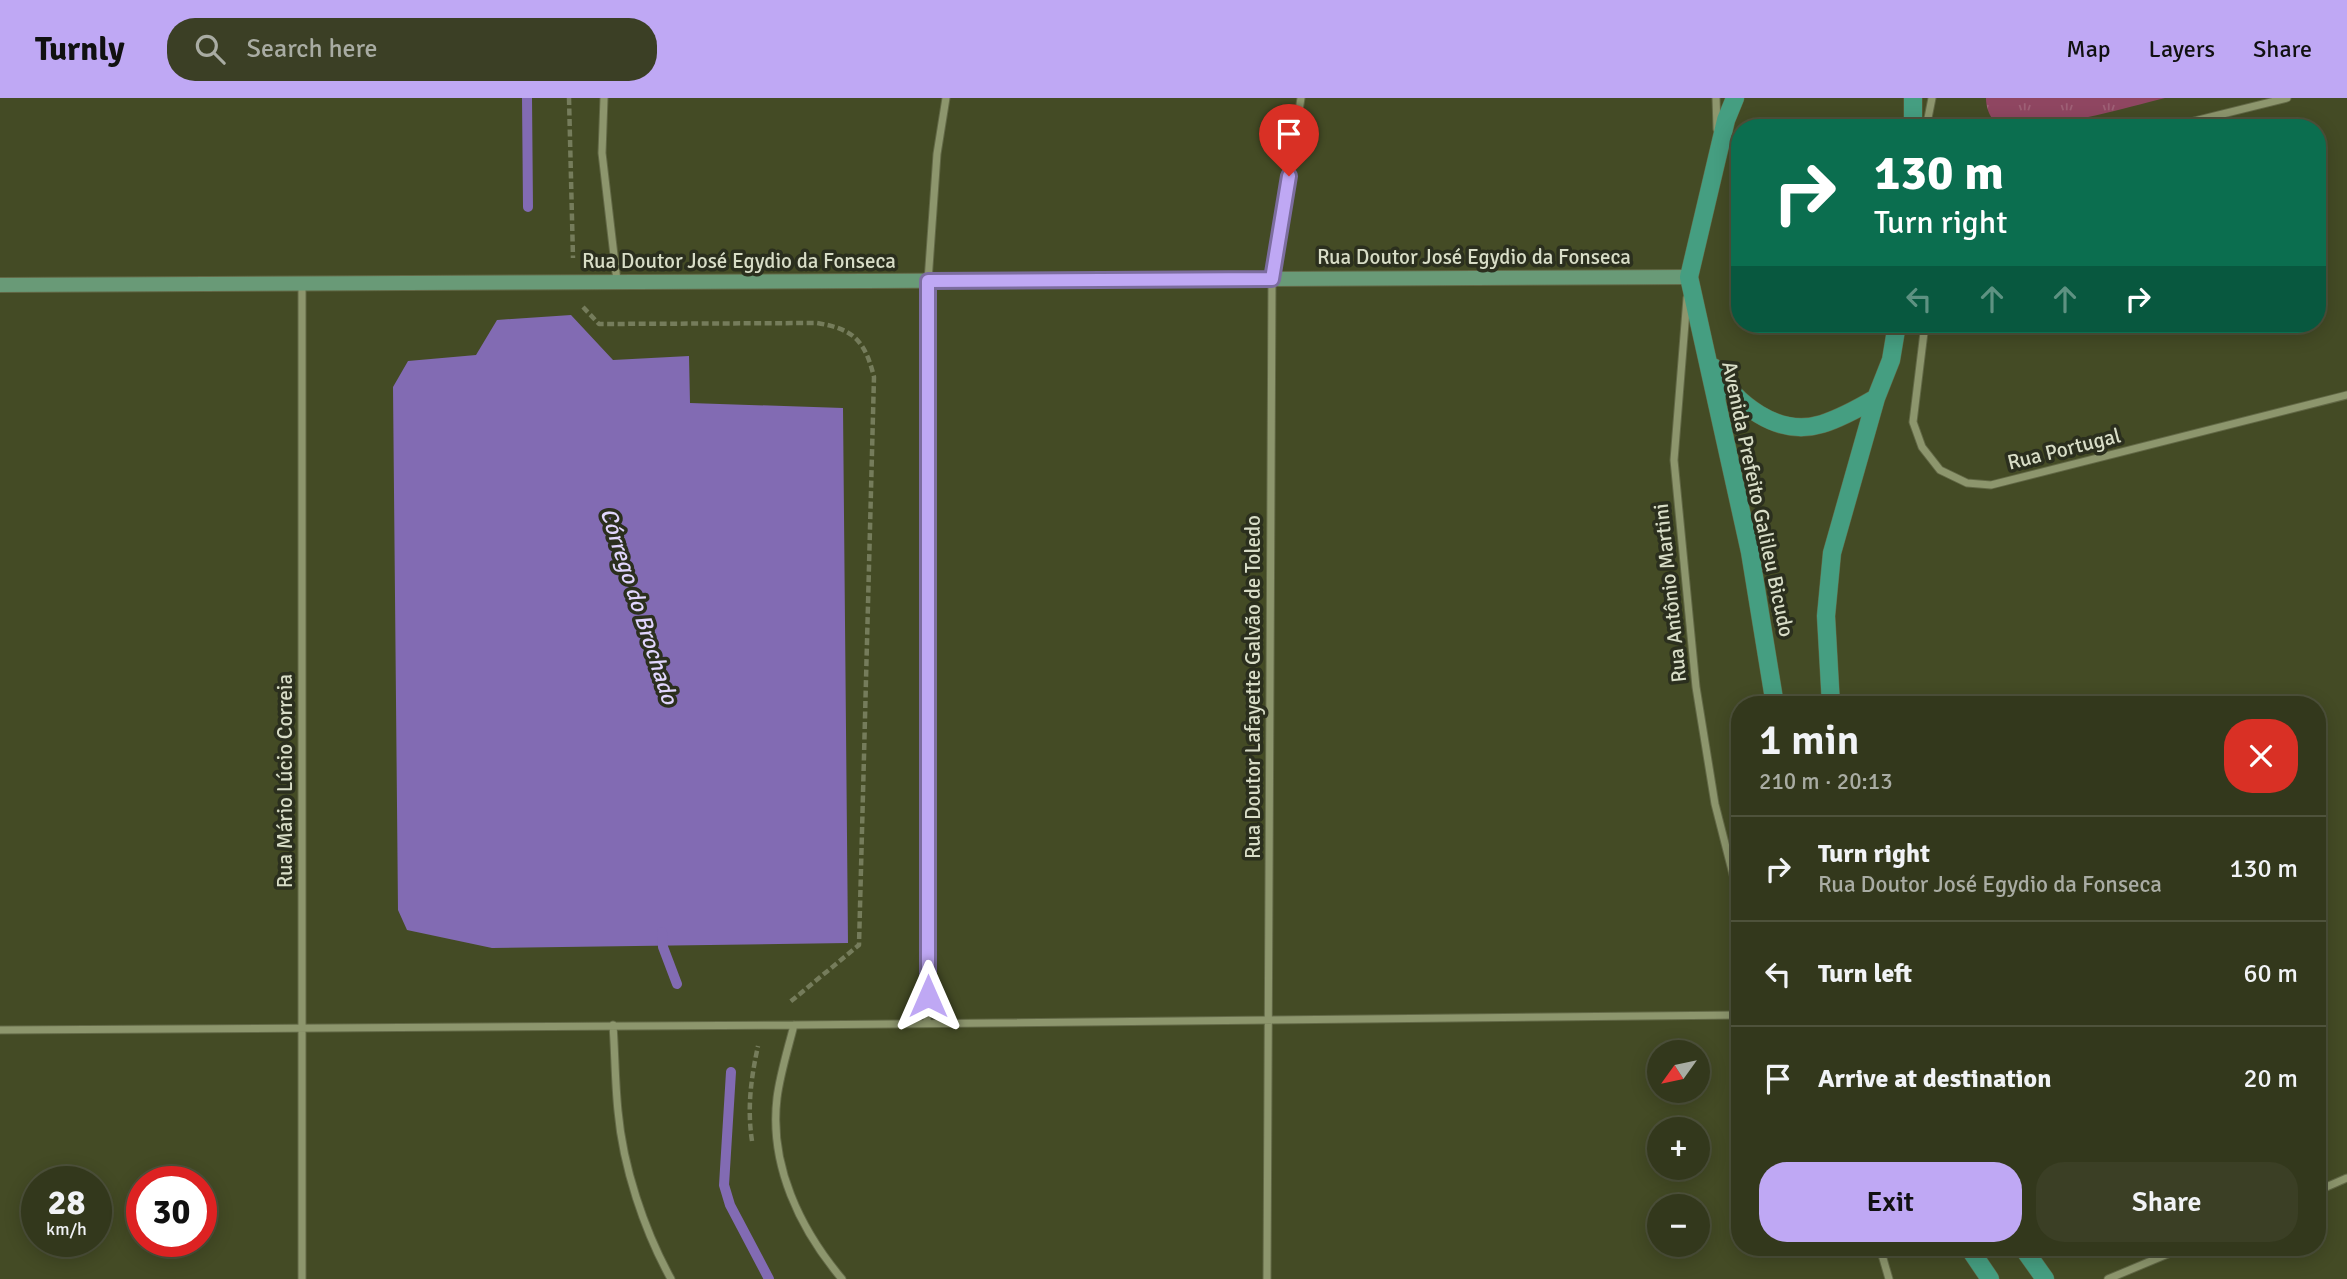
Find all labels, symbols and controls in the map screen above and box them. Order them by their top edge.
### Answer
search box [167,18,657,81]
text: Turnly [35,29,125,70]
icon: search [191,30,229,68]
text: Search here [247,33,378,65]
text: Map [2066,34,2111,64]
text: Layers [2149,34,2215,64]
text: Share [2253,34,2312,64]
pin [1259,104,1319,176]
icon: arrive [1270,115,1308,153]
text: 130 m [1874,143,2004,203]
icon: right [1759,147,1850,238]
text: Turn right [1874,203,2007,242]
street label: Rua Doutor José Egydio da Fonseca [1317,244,1631,270]
street label: Rua Doutor José Egydio da Fonseca [582,248,896,274]
icon: left [1900,280,1938,318]
icon: ahead [1973,280,2011,318]
icon: ahead [2046,280,2084,318]
icon: right [2119,280,2157,318]
street label: Avenida Prefeito Galileu Bicudo [1716,359,1800,639]
street label: Rua Portugal [2005,422,2123,476]
street label: Rua Antônio Martini [1648,502,1692,684]
water label: Córrego do Brochado [594,504,685,709]
street label: Rua Doutor Lafayette Galvão de Toledo [1240,515,1266,859]
street label: Rua Mário Lúcio Correia [272,674,298,888]
text: 1 min [1759,715,1860,766]
button: close [2224,719,2298,793]
text: 210 m · 20:13 [1759,767,1893,796]
text: Turn right [1818,838,1930,870]
icon: right [1759,850,1797,888]
text: 130 m [2229,853,2298,885]
text: Rua Doutor José Egydio da Fonseca [1818,870,2162,899]
icon: left [1759,955,1797,993]
text: Turn left [1818,958,1912,990]
text: 60 m [2243,958,2298,990]
position arrow [891,959,965,1033]
north arrow [1647,1040,1710,1102]
map controls [1647,1040,1710,1257]
icon: arrive [1759,1060,1797,1098]
text: Arrive at destination [1818,1063,2051,1095]
text: 20 m [2243,1063,2298,1095]
button: + [1647,1117,1710,1180]
button: Exit [1759,1162,2022,1242]
button: Share [2036,1162,2298,1242]
speed limit sign: 30 [126,1166,217,1257]
text: 28 [48,1181,85,1224]
button: − [1647,1194,1710,1257]
text: km/h [46,1218,87,1240]

